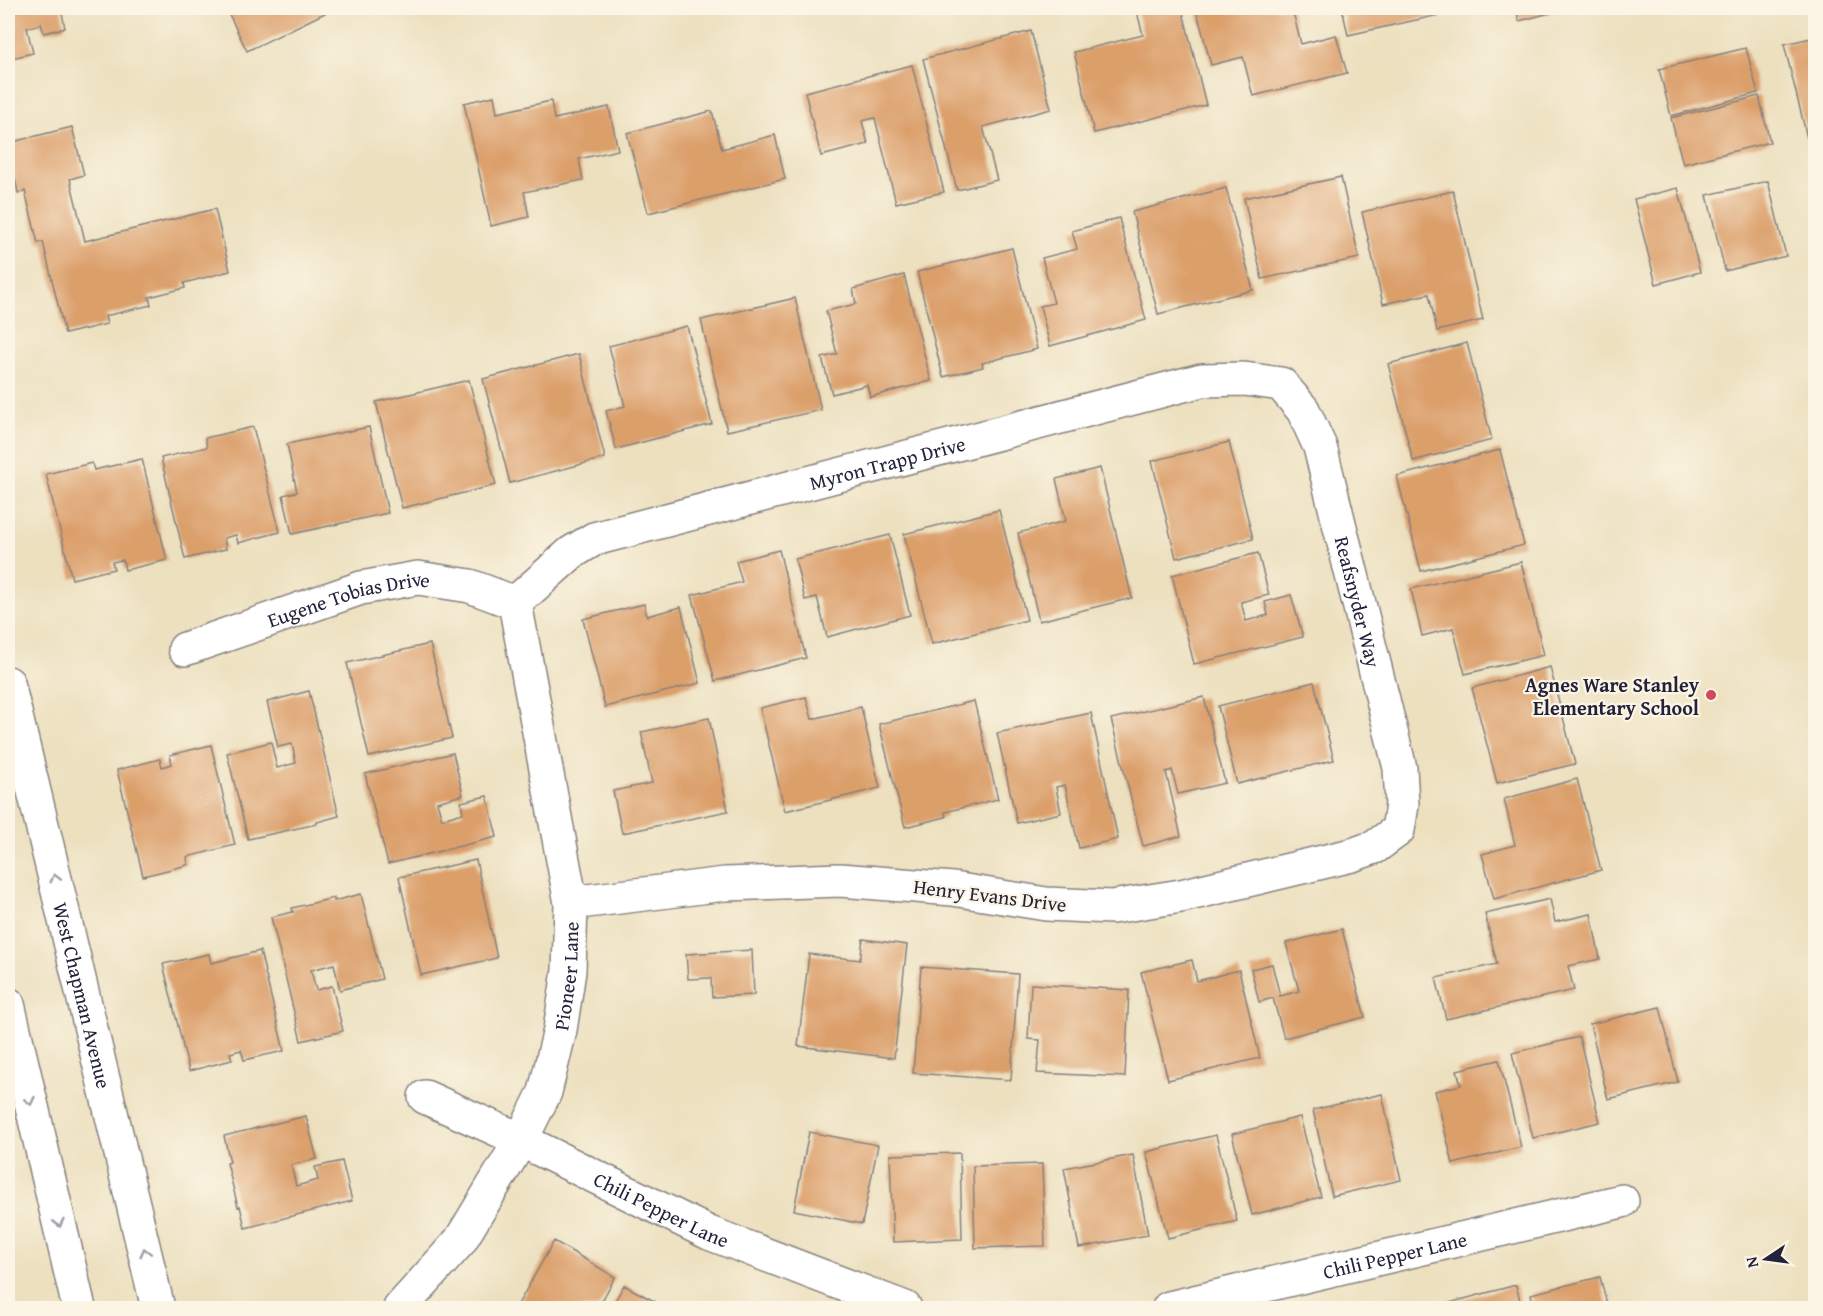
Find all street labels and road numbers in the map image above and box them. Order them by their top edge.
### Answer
street label: Myron Trapp Drive [806,428,968,497]
street label: Reafsnyder Way [1328,533,1389,670]
street label: Eugene Tobias Drive [263,563,432,634]
street label: Henry Evans Drive [912,871,1068,919]
street label: West Chapman Avenue [47,899,119,1091]
street label: Pioneer Lane [546,921,585,1032]
street label: Chili Pepper Lane [589,1164,733,1254]
street label: Chili Pepper Lane [1320,1224,1470,1286]

